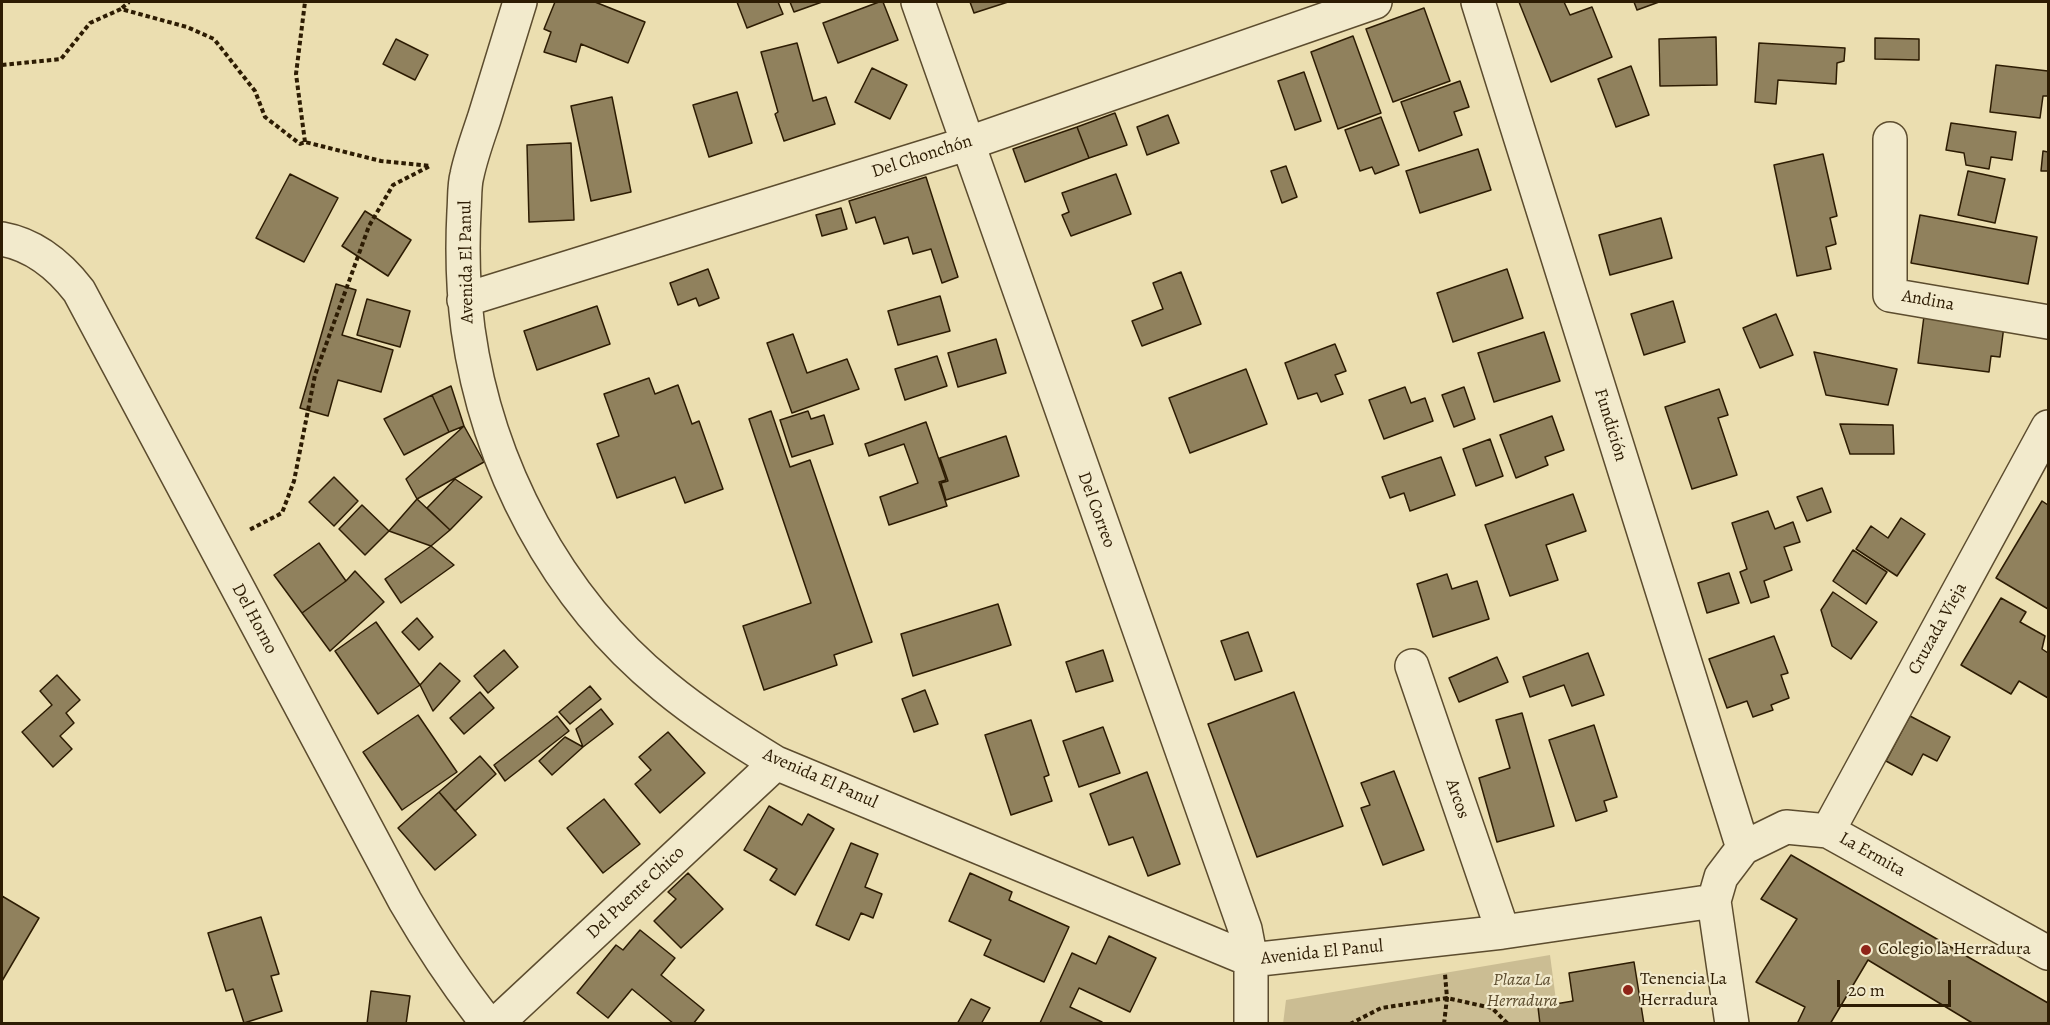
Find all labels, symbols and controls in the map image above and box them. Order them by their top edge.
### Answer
street label: Del Chonchón [869,131,975,183]
street label: Avenida El Panul [455,200,479,324]
street label: Andina [1900,286,1956,316]
street label: Fundición [1589,386,1631,464]
street label: Del Correo [1072,469,1120,551]
street label: Cruzada Vieja [1904,579,1972,679]
street label: Del Horno [226,580,282,658]
street label: Avenida El Panul [759,744,881,814]
street label: Arcos [1440,776,1474,822]
street label: La Ermita [1835,828,1909,882]
street label: Del Puente Chico [583,842,689,944]
street label: Avenida El Panul [1260,936,1384,970]
place label: Colegio la Herradura [1878,939,2031,961]
marker: Colegio la Herradura [1859,943,1873,957]
scale bar [1840,968,1954,1006]
place label: Tenencia La Herradura [1640,969,1727,1012]
park label: Plaza La Herradura [1486,970,1558,1012]
text: 20 m [1848,978,1885,1002]
marker: Tenencia La Herradura [1621,983,1635,997]

